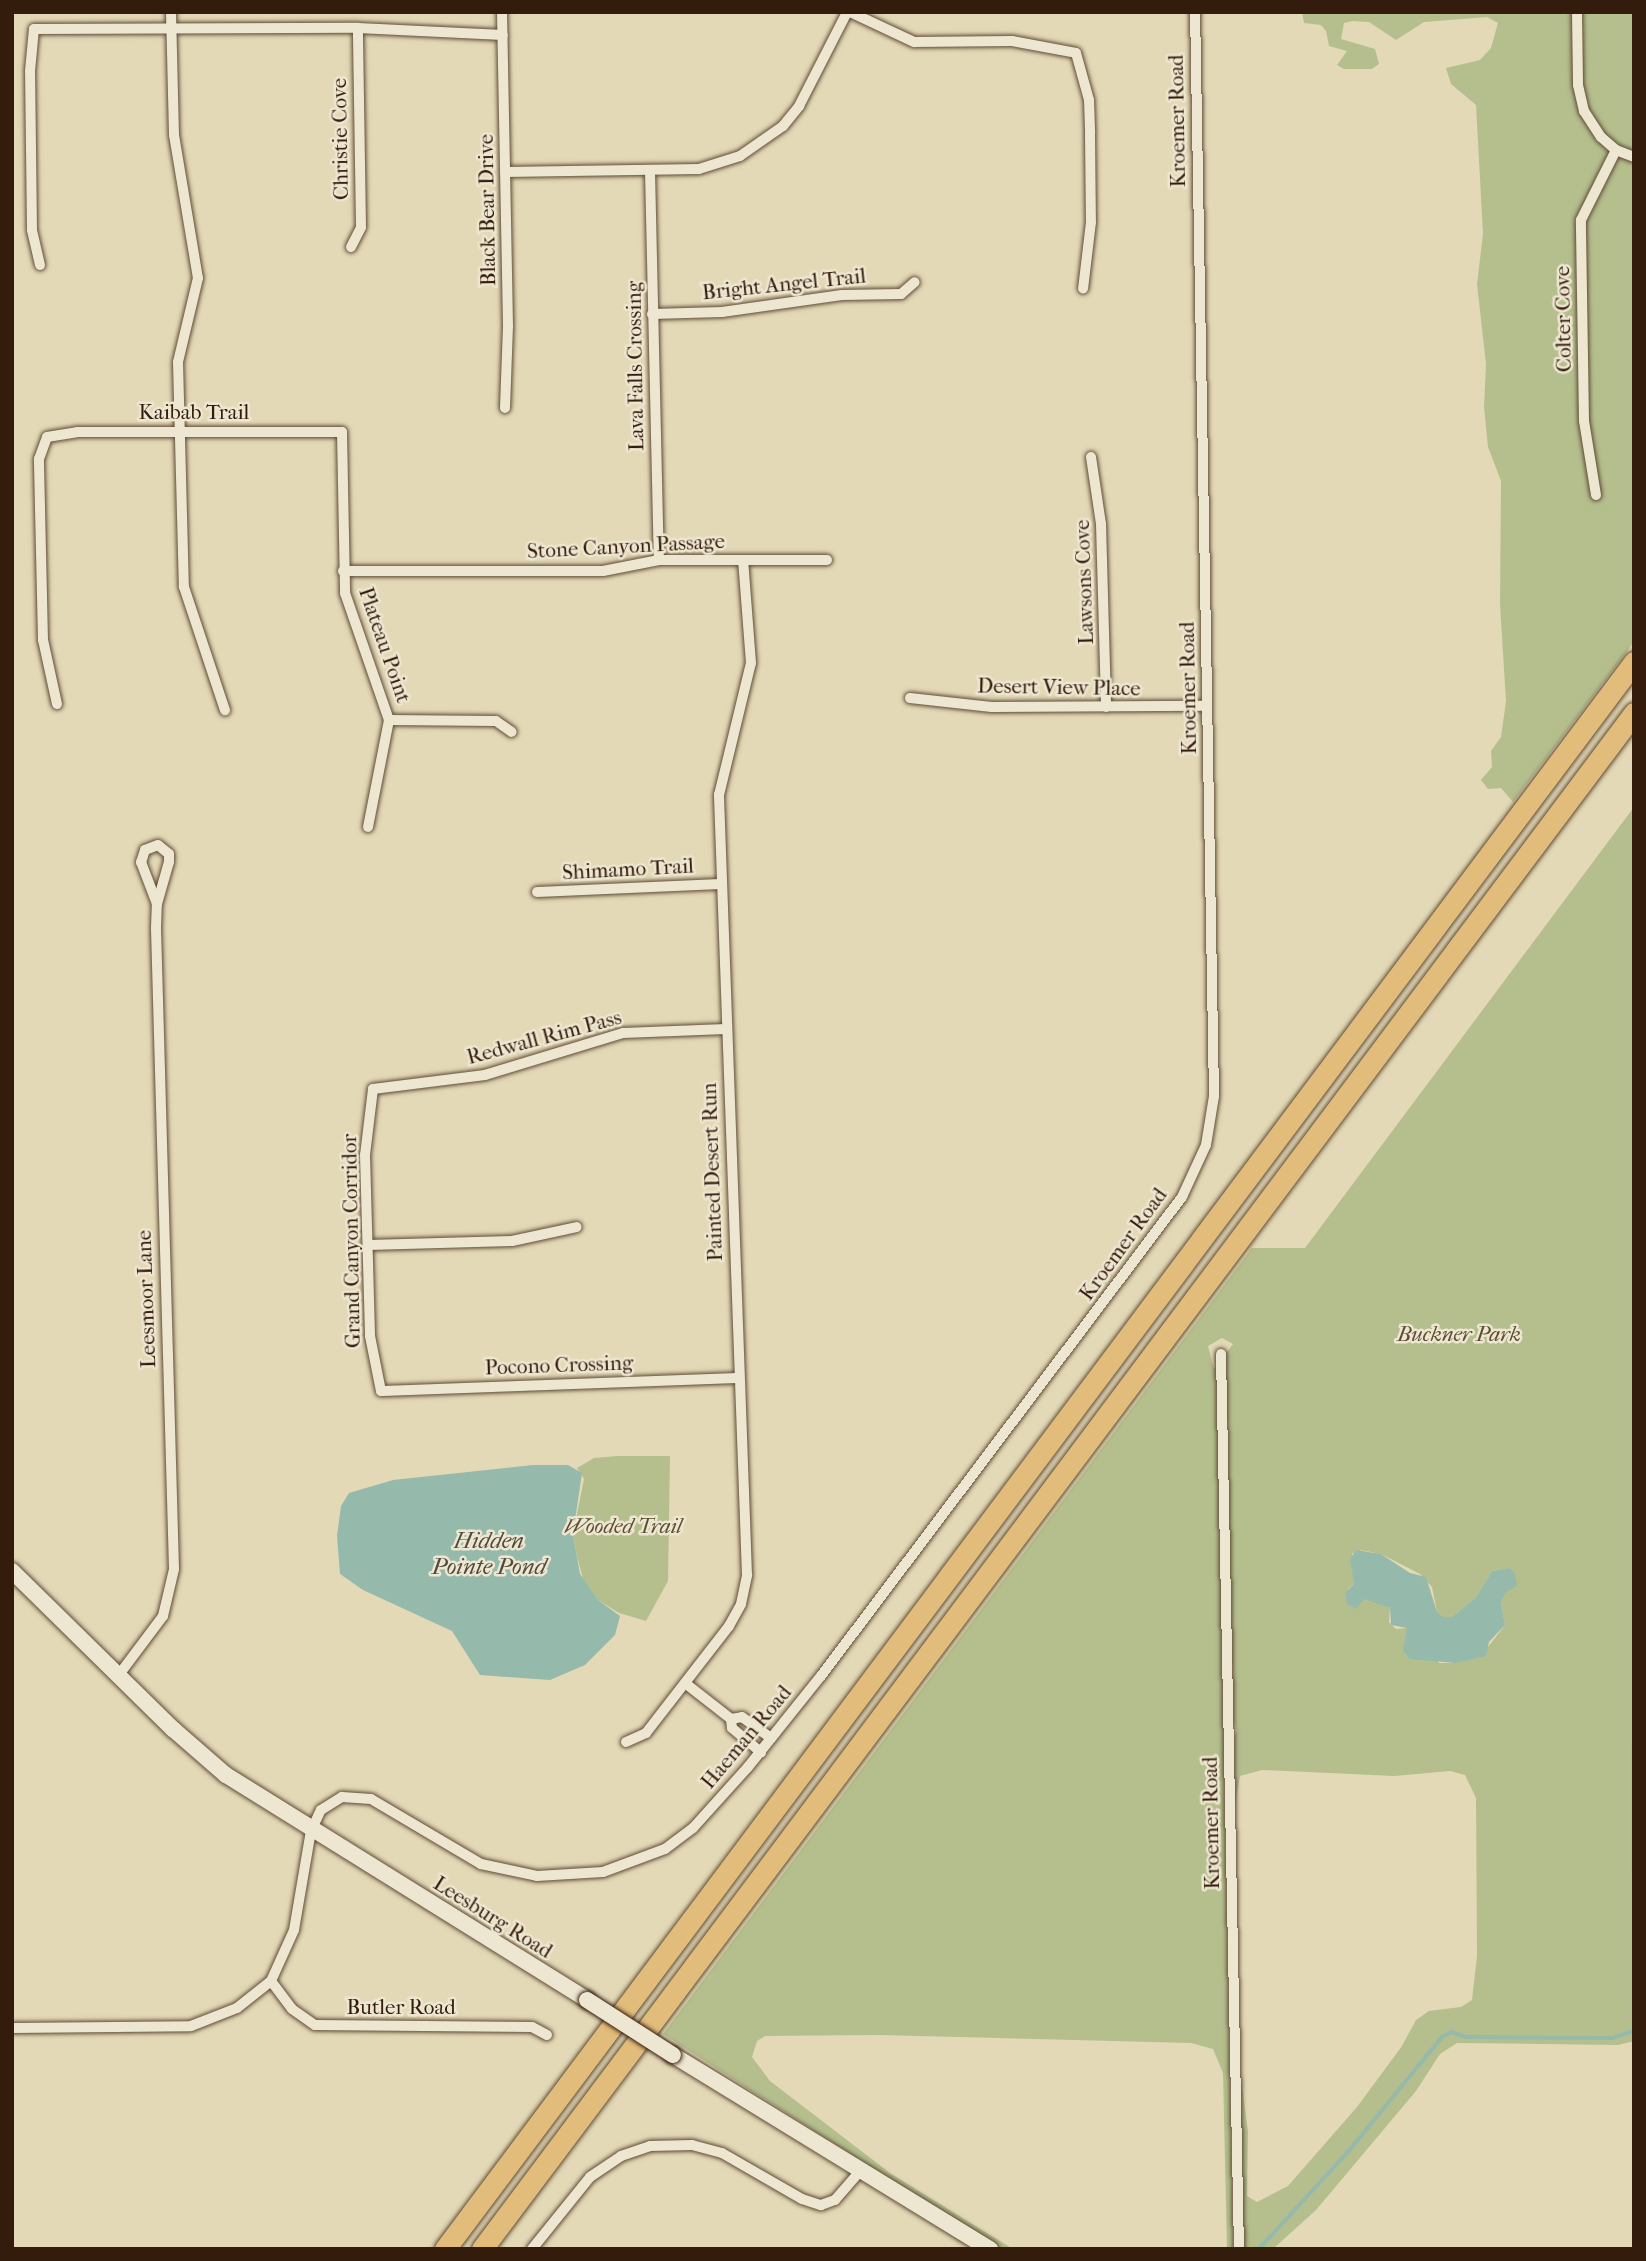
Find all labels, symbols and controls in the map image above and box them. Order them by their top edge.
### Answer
street label: Kroemer Road [1163,54,1191,188]
street label: Christie Cove [326,78,354,200]
street label: Black Bear Drive [473,134,501,286]
street label: Bright Angel Trail [701,263,867,305]
street label: Colter Cove [1549,266,1577,372]
street label: Lava Falls Crossing [621,281,649,451]
street label: Kaibab Trail [139,399,249,425]
street label: Lawsons Cove [1069,519,1099,645]
street label: Stone Canyon Passage [526,528,726,564]
street label: Plateau Point [353,584,417,706]
street label: Kroemer Road [1174,621,1202,755]
street label: Desert View Place [977,673,1141,701]
street label: Shimamo Trail [561,853,695,885]
street label: Redwall Rim Pass [464,1004,624,1070]
street label: Painted Desert Run [696,1082,728,1262]
street label: Grand Canyon Corridor [337,1134,365,1348]
street label: Kroemer Road [1074,1183,1172,1305]
street label: Leesmoor Lane [131,1230,161,1368]
park label: Buckner Park [1397,1321,1521,1347]
street label: Pocono Crossing [484,1350,634,1380]
park label: Wooded Trail [564,1513,682,1539]
water label: Hidden Pointe Pond [432,1527,546,1581]
street label: Haeman Road [695,1680,797,1794]
street label: Kroemer Road [1197,1756,1225,1890]
street label: Leesburg Road [429,1870,557,1964]
street label: Butler Road [346,1994,456,2020]

